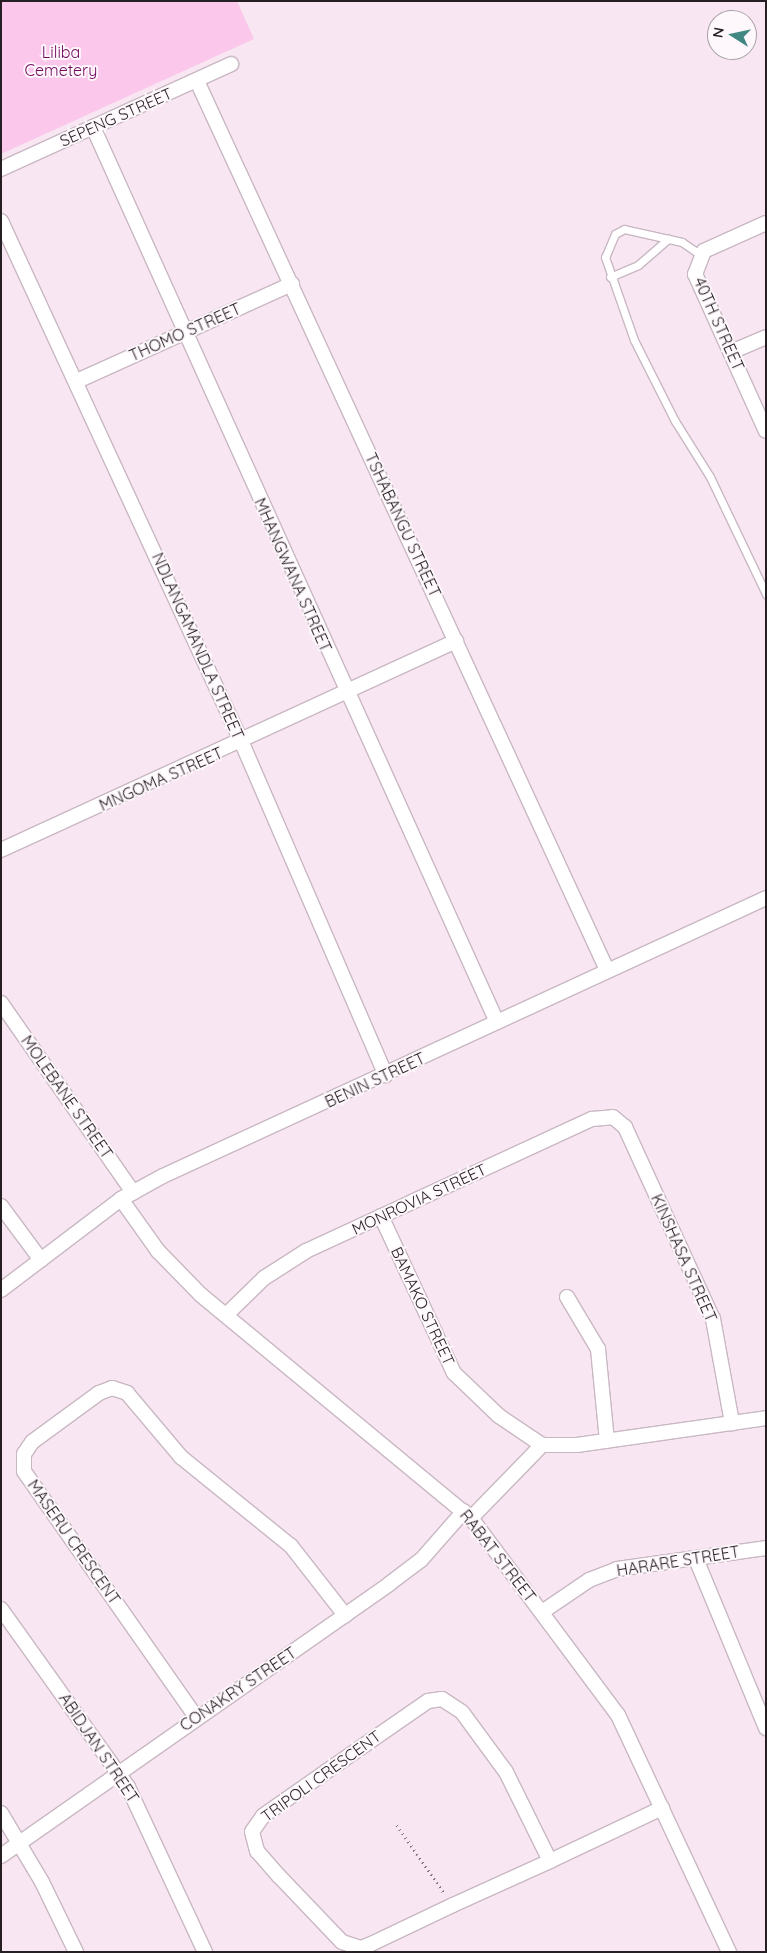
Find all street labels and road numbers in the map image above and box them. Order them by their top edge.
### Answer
street label: SEPENG STREET [57,84,175,150]
street label: 40TH STREET [690,274,748,374]
street label: THOMO STREET [126,299,244,365]
street label: TSHABANGU STREET [361,450,445,600]
street label: MHANGWANA STREET [250,495,336,655]
street label: NDLANGAMANDLA STREET [148,550,248,742]
street label: MNGOMA STREET [96,743,226,815]
street label: MOLEBANE STREET [17,1032,117,1162]
street label: BENIN STREET [322,1048,428,1112]
street label: MONROVIA STREET [349,1159,489,1239]
street label: KINSHASA STREET [647,1191,721,1325]
street label: BAMAKO STREET [387,1244,459,1368]
street label: MASERU CRESCENT [24,1476,124,1608]
street label: RABAT STREET [456,1506,540,1606]
street label: HARARE STREET [615,1542,741,1580]
street label: CONAKRY STREET [176,1643,300,1735]
street label: ABIDJAN STREET [55,1689,143,1807]
street label: TRIPOLI CRESCENT [257,1726,385,1826]

